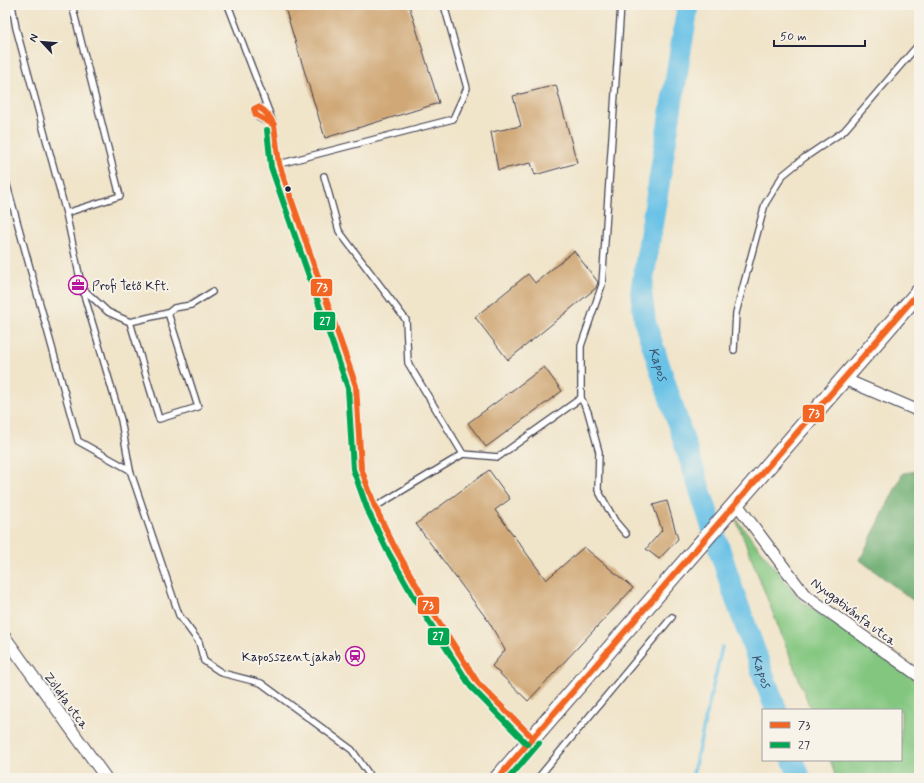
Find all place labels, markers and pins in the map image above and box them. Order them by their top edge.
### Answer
unlabelled marker [283,184,293,194]
office icon: Profi Tető Kft. [67,274,89,296]
place label: Profi Tető Kft. [92,278,169,295]
station icon: Kaposszentjakab [344,645,366,667]
place label: Kaposszentjakab [242,649,341,666]

